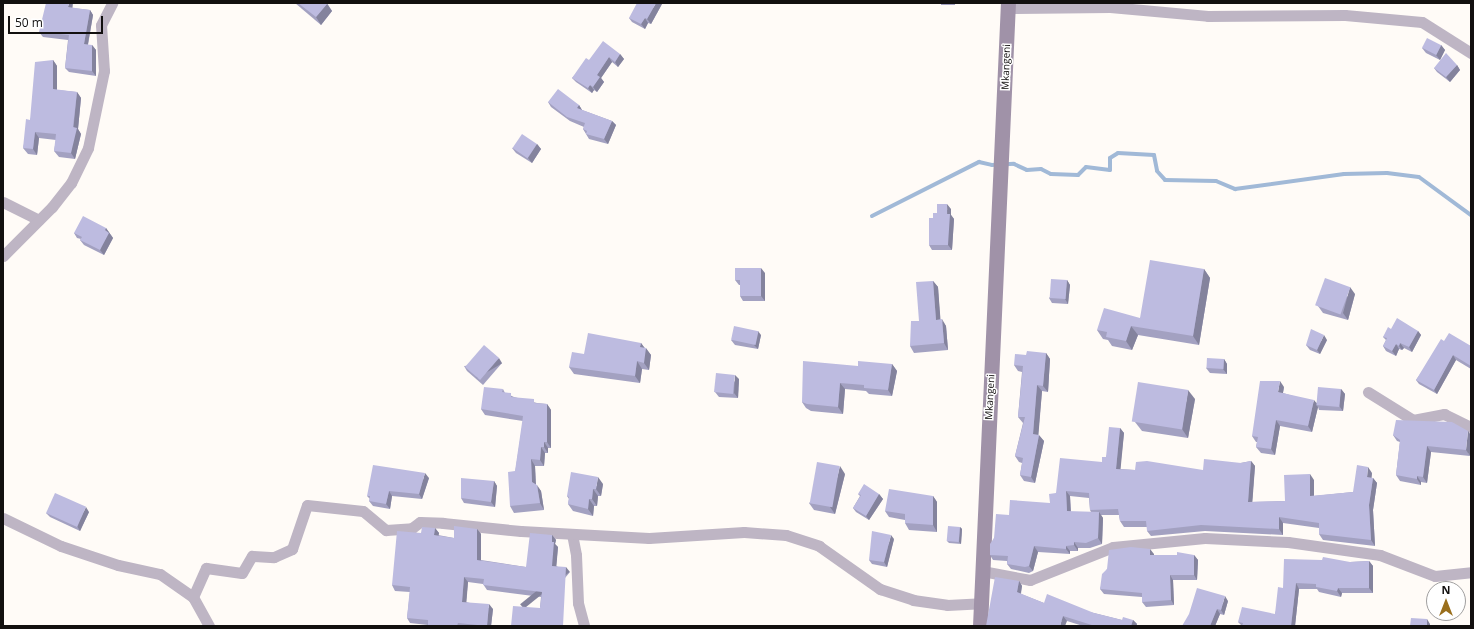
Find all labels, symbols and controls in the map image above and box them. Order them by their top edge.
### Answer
scale bar [10,8,105,34]
text: 50 m [15,14,43,31]
street label: Mkangeni [999,44,1013,90]
street label: Mkangeni [983,374,997,420]
north arrow [1426,581,1466,621]
text: N [1442,582,1450,597]

